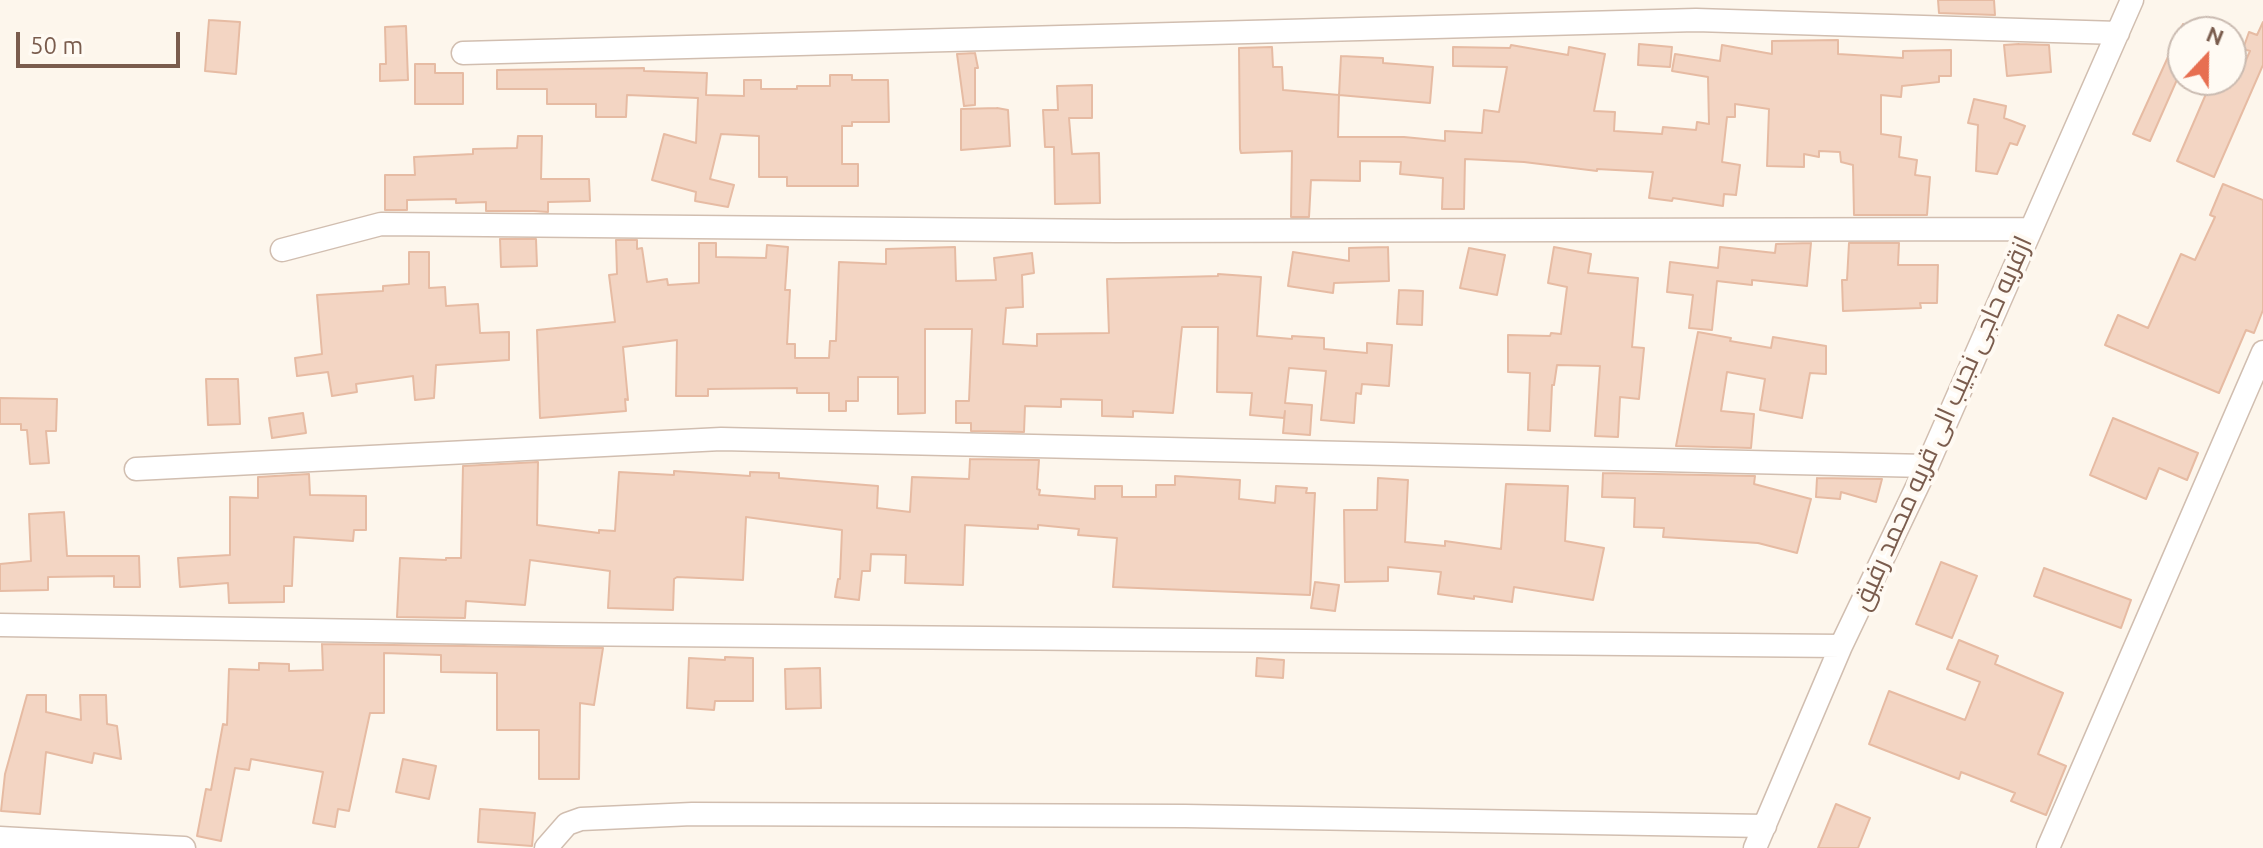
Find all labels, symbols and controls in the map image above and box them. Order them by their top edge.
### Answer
scale bar [20,16,184,66]
north arrow [2167,16,2247,96]
text: N [2203,20,2228,50]
text: 50 m [30,32,83,59]
street label: ازقریه حاجی نجیب الی قریه محمد رفیق [1845,231,2039,615]

